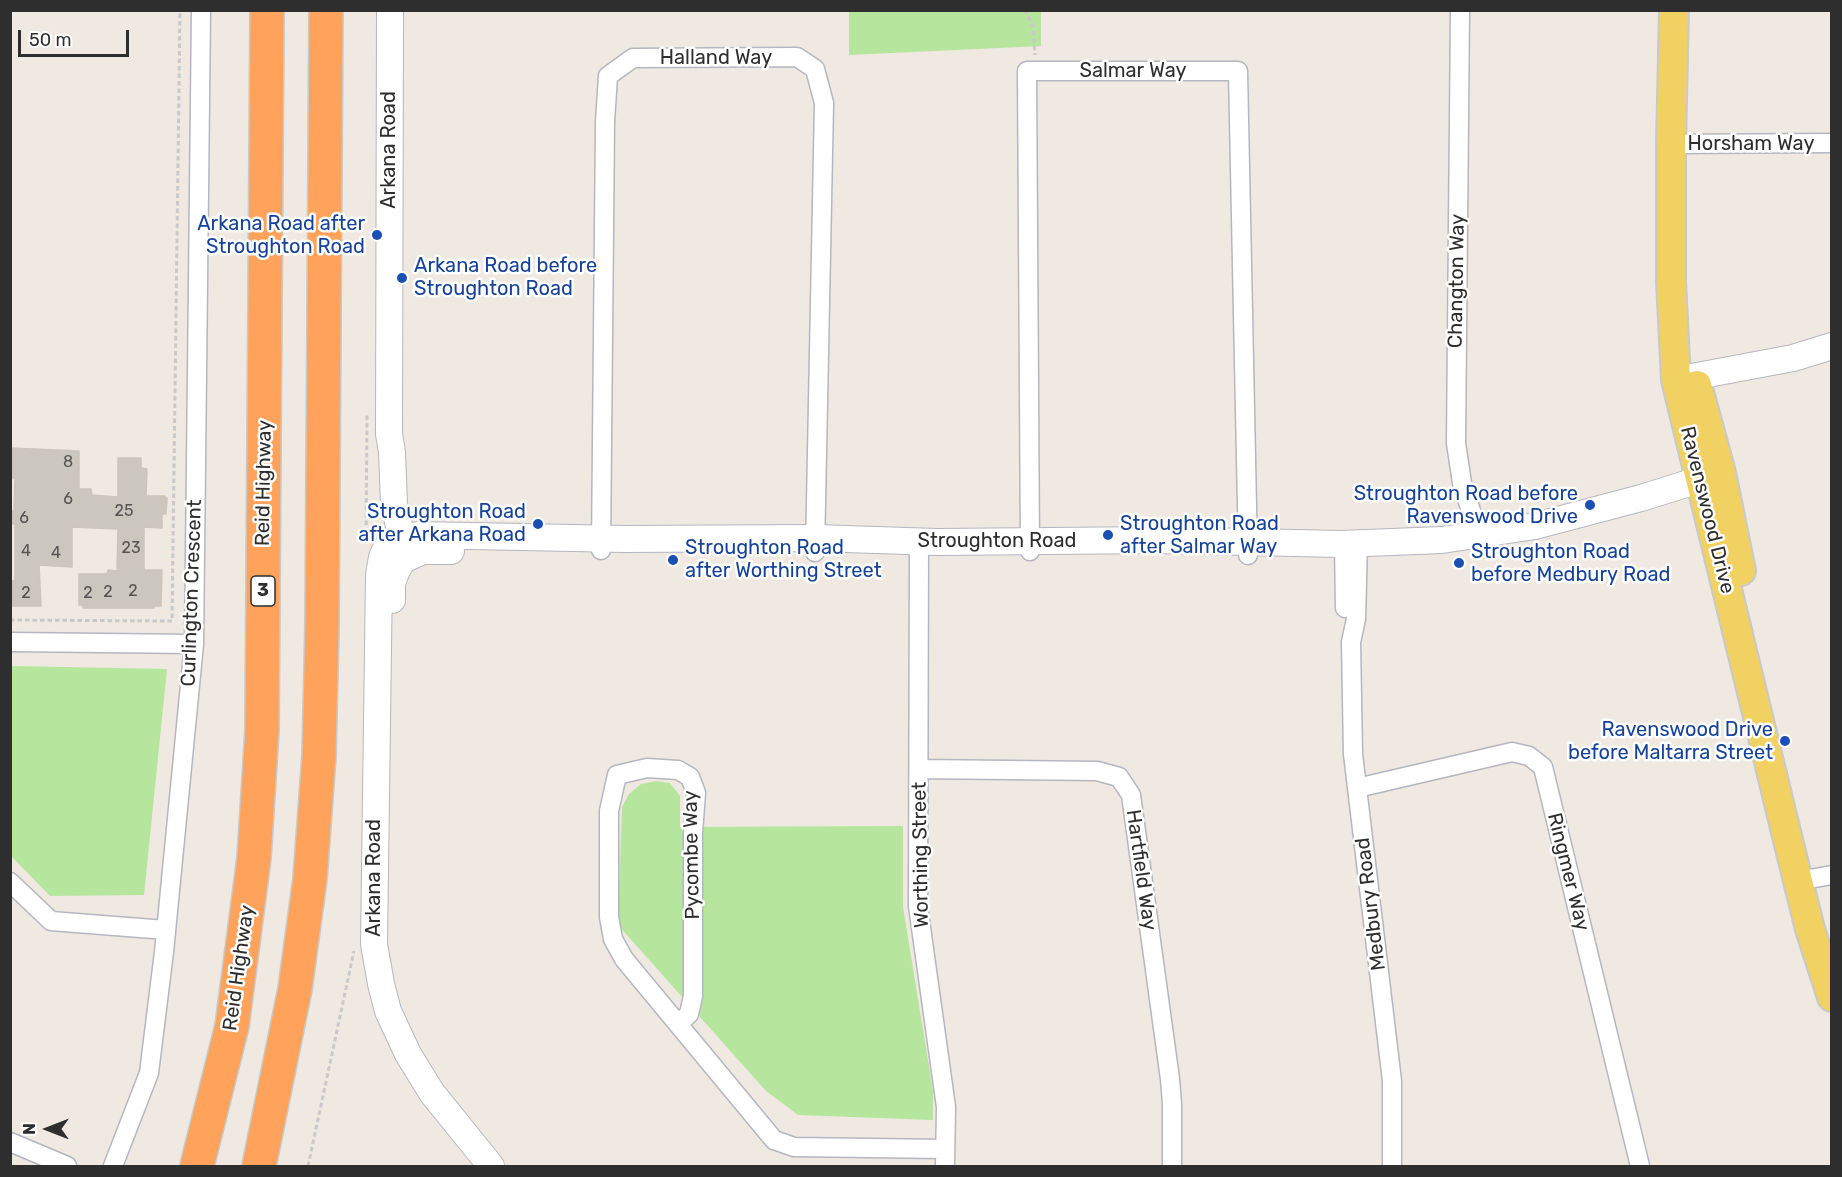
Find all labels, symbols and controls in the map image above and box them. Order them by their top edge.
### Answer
scale bar [21,18,132,56]
text: 50 m [29,29,72,51]
street label: Halland Way [660,46,772,70]
street label: Salmar Way [1079,59,1187,83]
street label: Arkana Road [377,91,401,209]
street label: Horsham Way [1688,132,1814,156]
place label: Arkana Road after Stroughton Road [197,212,365,259]
street label: Changton Way [1444,214,1470,348]
marker: Arkana Road after Stroughton Road [370,228,384,242]
place label: Arkana Road before Stroughton Road [414,254,597,301]
marker: Arkana Road before Stroughton Road [395,271,409,285]
street label: Reid Highway [251,420,277,546]
street label: Ravenswood Drive [1675,424,1739,596]
house number: 8 [63,452,73,472]
place label: Stroughton Road before Ravenswood Drive [1354,482,1578,529]
house number: 6 [63,489,73,509]
marker: Stroughton Road before Ravenswood Drive [1583,498,1597,512]
street label: Curlington Crescent [177,499,207,687]
place label: Stroughton Road after Arkana Road [358,500,526,547]
house number: 25 [115,501,133,521]
house number: 6 [19,508,29,528]
place label: Stroughton Road after Salmar Way [1120,512,1279,559]
marker: Stroughton Road after Arkana Road [531,517,545,531]
marker: Stroughton Road after Salmar Way [1101,528,1115,542]
street label: Stroughton Road [918,529,1076,553]
place label: Stroughton Road after Worthing Street [685,536,881,583]
house number: 23 [121,538,141,558]
place label: Stroughton Road before Medbury Road [1471,540,1670,587]
house number: 4 [21,541,31,561]
house number: 4 [51,543,61,563]
marker: Stroughton Road after Worthing Street [666,553,680,567]
marker: Stroughton Road before Medbury Road [1452,556,1466,570]
road number: 3 [251,576,275,606]
house number: 2 [128,581,138,601]
house number: 2 [103,582,113,602]
house number: 2 [21,583,31,603]
house number: 2 [83,583,93,603]
place label: Ravenswood Drive before Maltarra Street [1568,718,1773,765]
marker: Ravenswood Drive before Maltarra Street [1778,734,1792,748]
street label: Worthing Street [908,782,934,928]
street label: Pycombe Way [679,790,705,920]
street label: Hartfield Way [1121,808,1161,932]
street label: Ringmer Way [1542,810,1594,934]
street label: Arkana Road [362,819,386,937]
street label: Medbury Road [1351,836,1391,972]
street label: Reid Highway [218,904,260,1032]
north arrow [18,1099,78,1159]
text: N [20,1123,39,1135]

